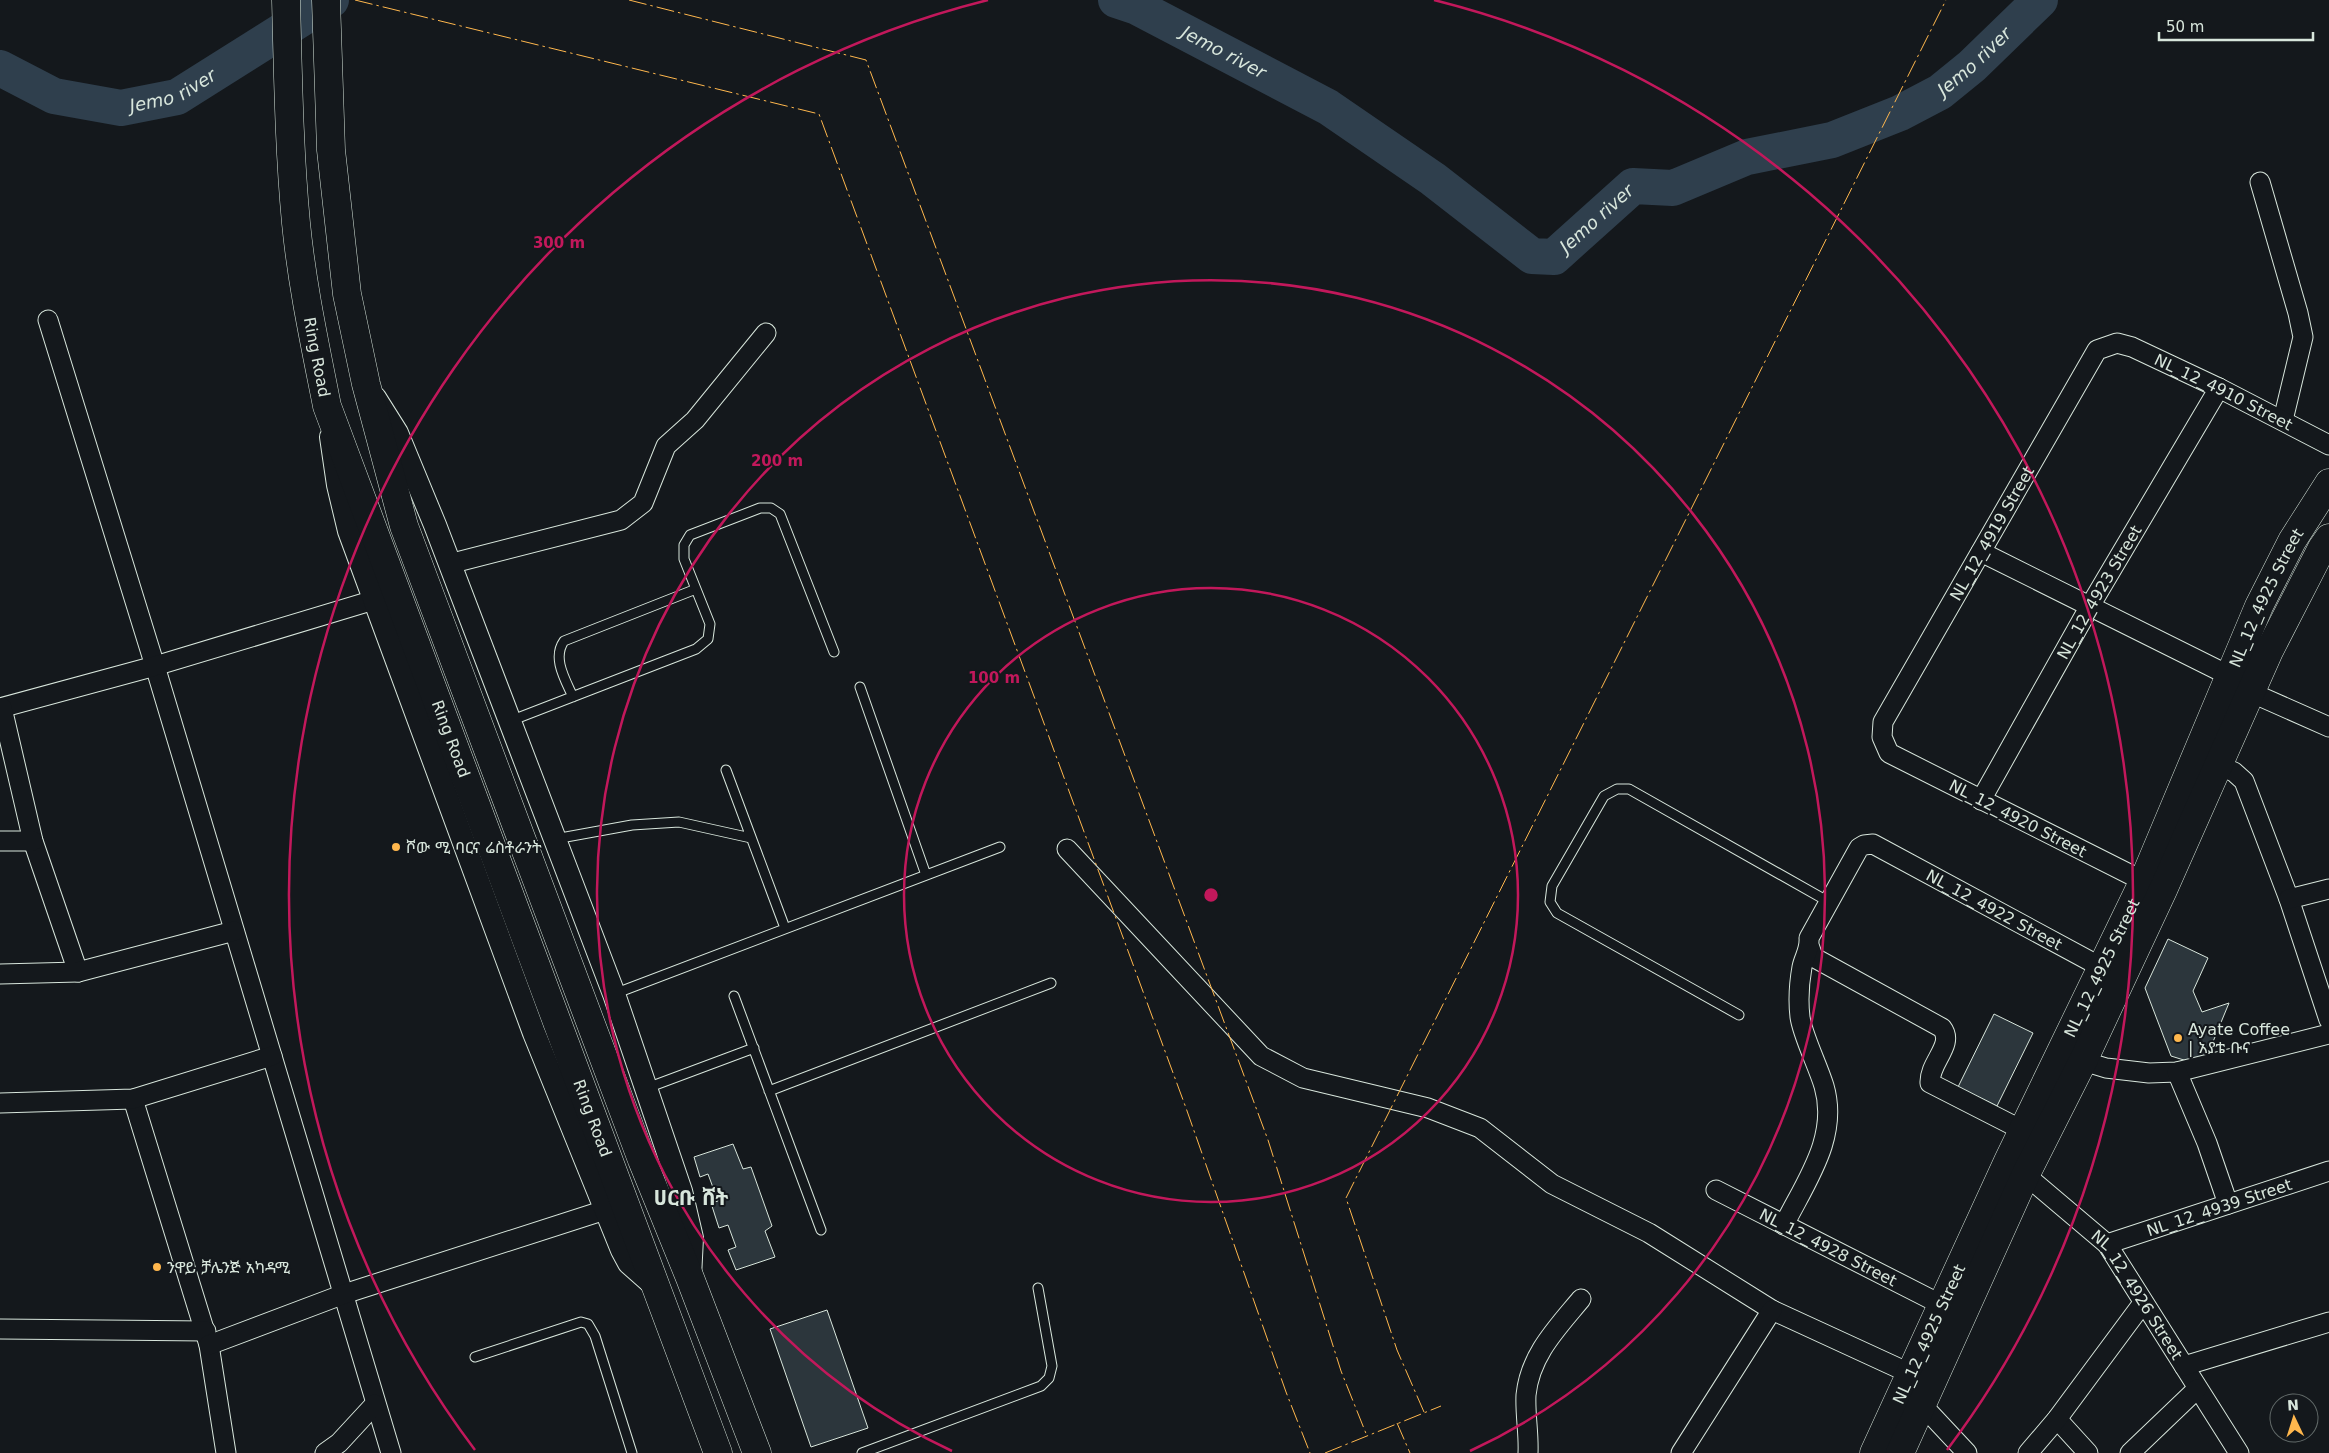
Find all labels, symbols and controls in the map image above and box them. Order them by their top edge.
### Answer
scale bar [2159,10,2313,42]
text: 50 m [2166,18,2204,36]
water label: Jemo river [1176,20,1271,83]
water label: Jemo river [1931,22,2017,102]
water label: Jemo river [125,63,221,117]
water label: Jemo river [1553,178,1639,259]
text: 300 m [533,234,585,252]
street label: Ring Road [300,315,334,399]
street label: NL_12_4910 Street [2151,350,2296,434]
text: 200 m [751,452,803,470]
street label: NL_12_4919 Street [1946,463,2038,604]
street label: NL_12_4923 Street [2053,522,2146,663]
street label: NL_12_4925 Street [2225,525,2308,670]
text: 100 m [968,669,1020,687]
street label: Ring Road [428,697,474,780]
street label: NL_12_4920 Street [1945,776,2090,862]
place label: ሾው ሚ ባርና ሬስቶራንት [406,838,542,857]
marker: ሾው ሚ ባርና ሬስቶራንት [390,841,402,853]
street label: NL_12_4922 Street [1923,866,2065,954]
centre of rings [1202,886,1220,904]
street label: NL_12_4925 Street [2060,895,2144,1040]
place label: Ayate Coffee | አያቴ ቡና [2188,1020,2290,1057]
marker: Ayate Coffee | አያቴ ቡና [2172,1032,2184,1044]
street label: Ring Road [569,1077,616,1160]
street label: NL_12_4939 Street [2144,1175,2294,1240]
district label: ሀርቡ ሸት [654,1186,729,1210]
street label: NL_12_4928 Street [1756,1205,1900,1290]
street label: NL_12_4926 Street [2088,1226,2187,1363]
place label: ንዋይ ቻሌንጅ አካዳሚ [167,1258,291,1277]
marker: ንዋይ ቻሌንጅ አካዳሚ [151,1261,163,1273]
street label: NL_12_4925 Street [1889,1261,1969,1407]
north arrow [2269,1393,2319,1443]
text: N [2287,1397,2299,1413]

